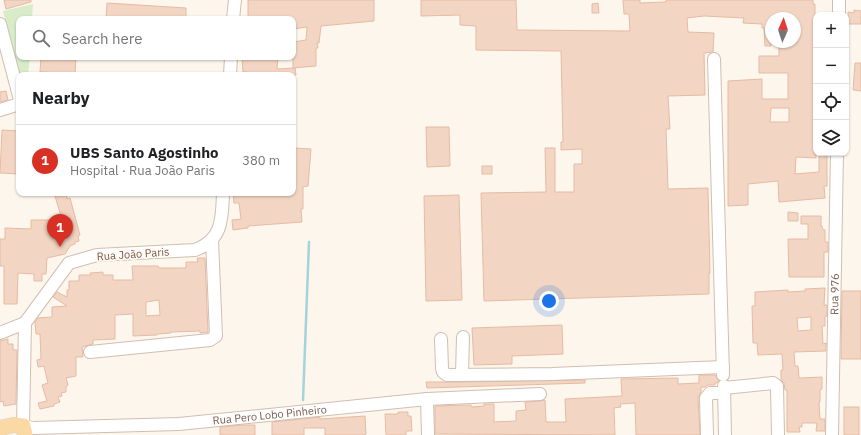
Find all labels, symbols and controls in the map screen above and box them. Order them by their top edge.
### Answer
north arrow [765,12,801,48]
map controls [813,12,849,156]
button: + [813,12,849,48]
search box [16,16,296,60]
icon: search [30,27,52,49]
text: Search here [62,29,142,48]
button: − [813,48,849,84]
button: locate [813,84,849,120]
text: Nearby [32,87,90,109]
button: layers [813,120,849,156]
text: UBS Santo Agostinho [70,143,219,162]
text: 1 [41,152,49,169]
text: 380 m [242,152,280,169]
text: Hospital · Rua João Paris [70,162,215,179]
pin: 1 [47,214,73,247]
street label: Rua João Paris [96,244,170,264]
street label: Rua 976 [827,273,842,315]
your location [539,291,559,311]
street label: Rua Pero Lobo Pinheiro [212,402,327,428]

